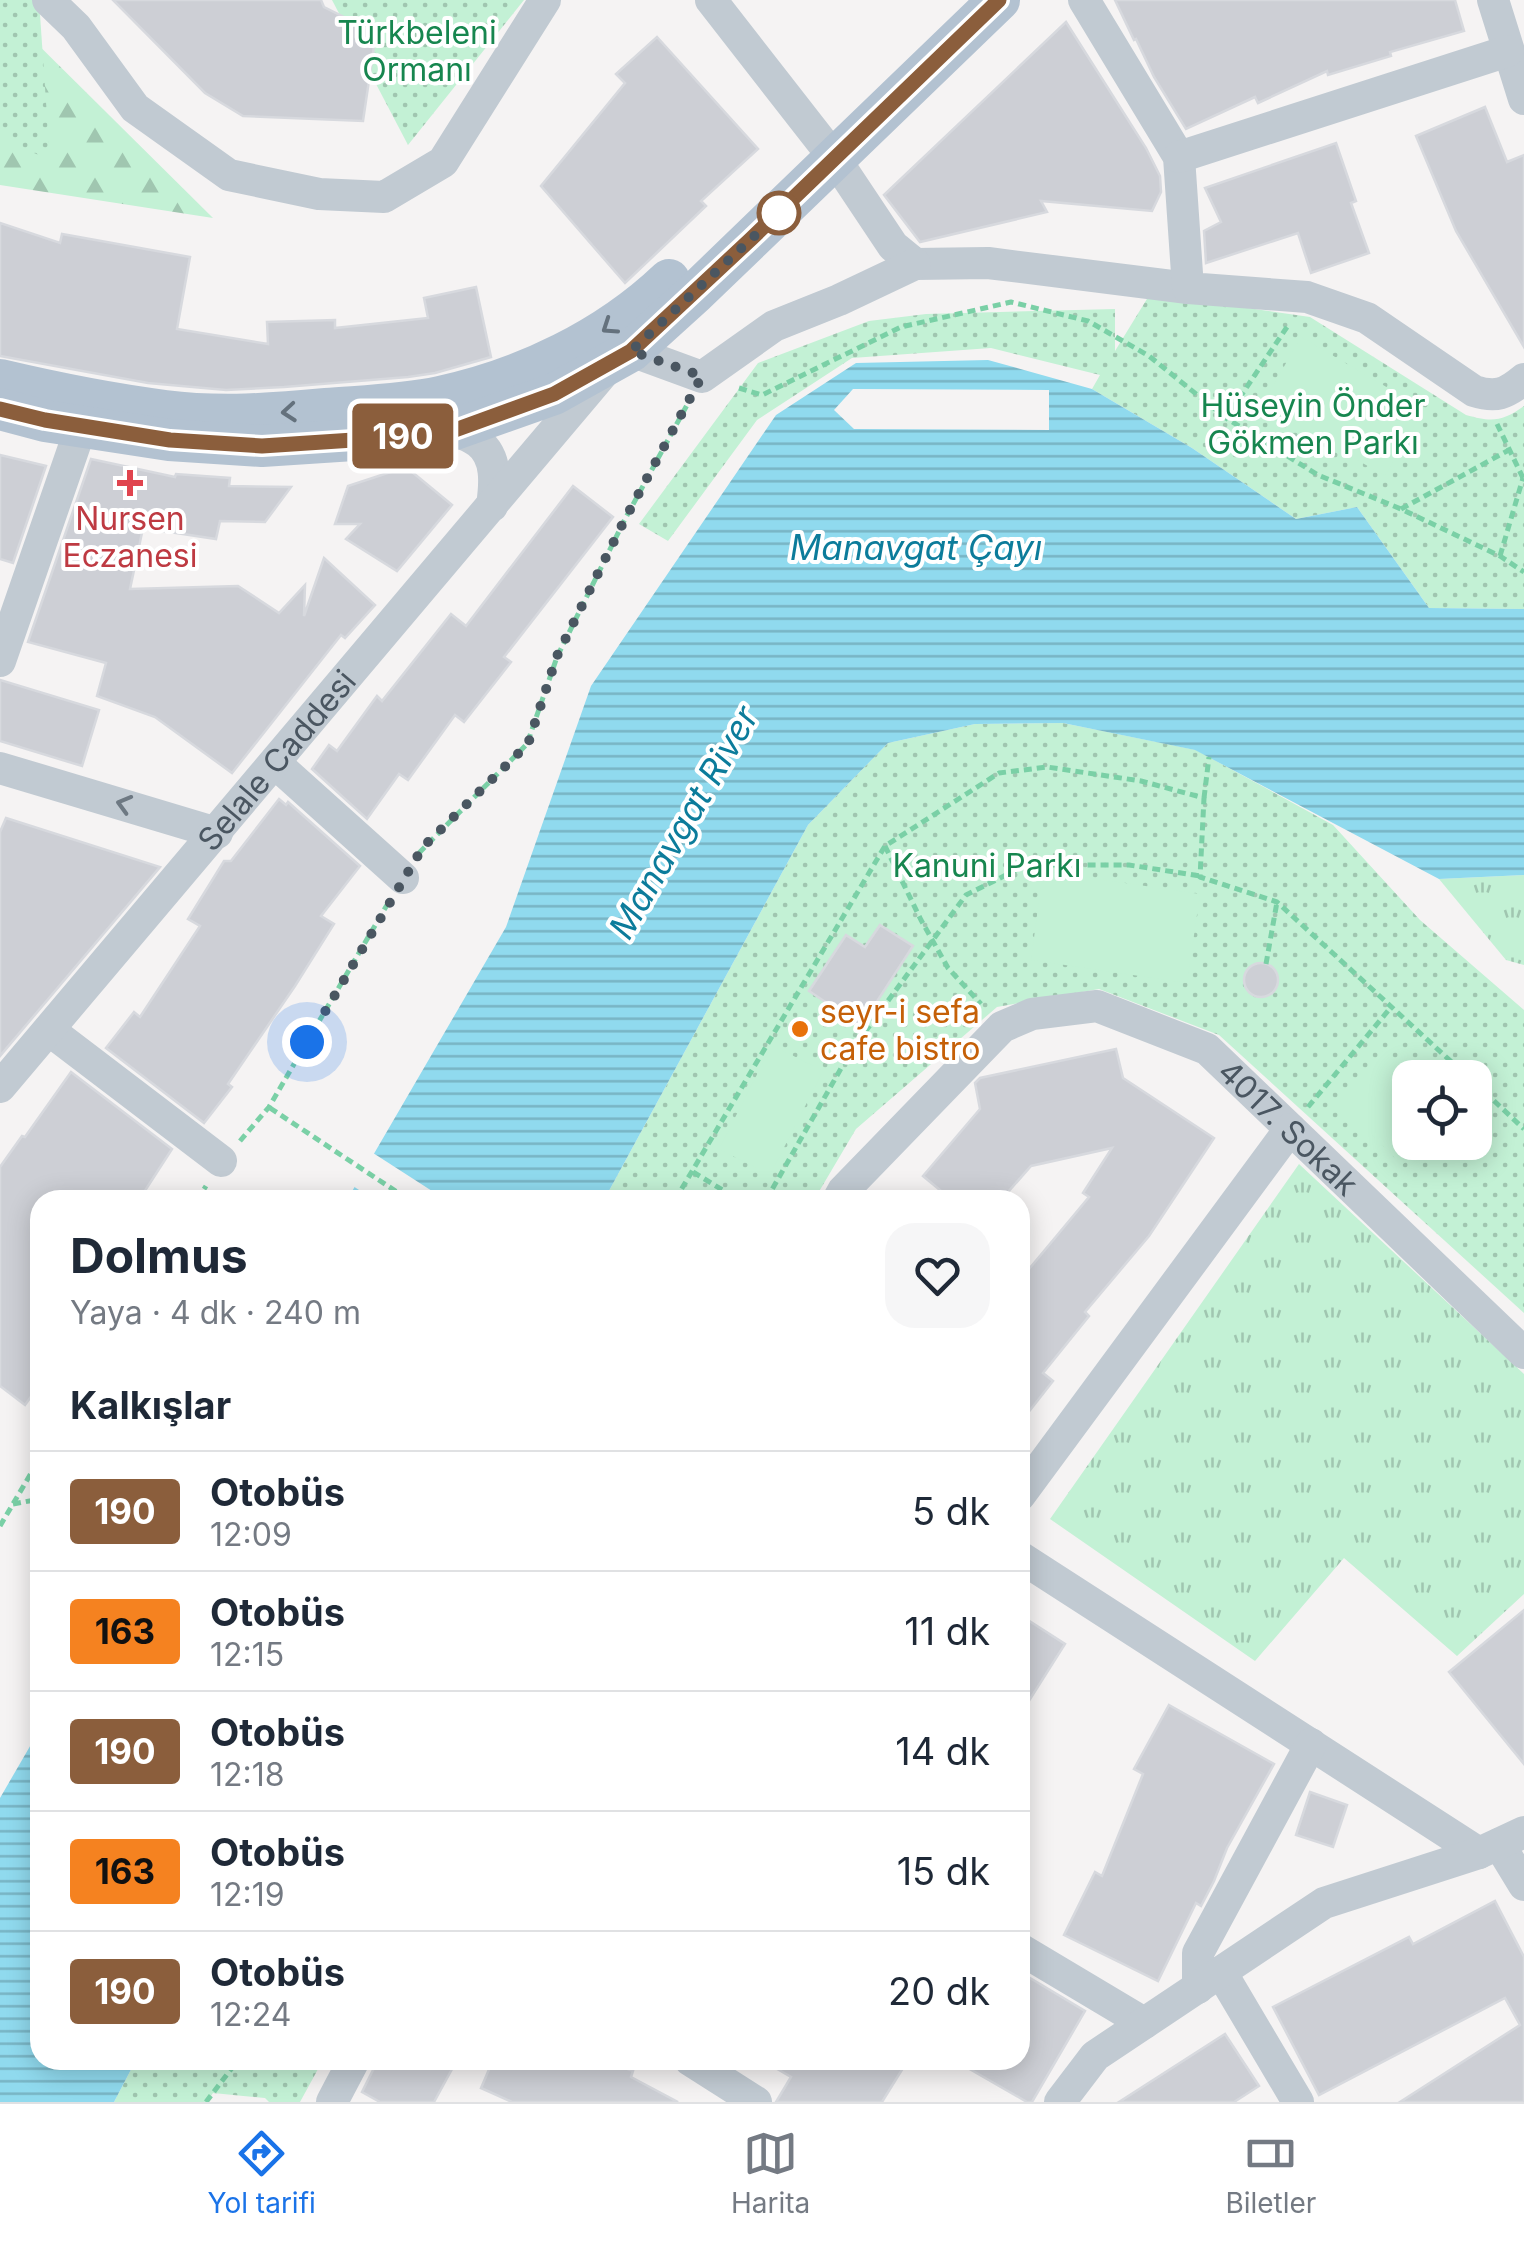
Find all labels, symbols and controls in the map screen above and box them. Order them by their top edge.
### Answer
park label: Türkbeleni Ormanı [337,13,497,89]
unlabelled marker [758,192,800,234]
one-way arrow [601,315,620,333]
park label: Hüseyin Önder Gökmen Parkı [1201,386,1425,462]
one-way arrow [281,401,297,423]
line badge: 190 [346,404,460,468]
text: 190 [372,415,434,457]
marker: Nursen Eczanesi [119,472,141,494]
place label: Nursen Eczanesi [63,499,197,575]
water label: Manavgat Çayı [790,526,1042,568]
street label: Selale Caddesi [189,662,363,858]
water label: Manavgat River [599,698,767,946]
one-way arrow [116,795,133,816]
park label: Kanuni Parkı [892,846,1082,885]
place label: seyr-i sefa cafe bistro [820,992,981,1068]
your location [282,1017,332,1067]
marker: seyr-i sefa cafe bistro [789,1018,811,1040]
street label: 4017. Sokak [1210,1051,1367,1204]
map controls [1392,1060,1492,1160]
button: locate [1392,1060,1492,1160]
button: heart [885,1223,990,1328]
text: Dolmus [70,1226,248,1285]
text: Yaya · 4 dk · 240 m [70,1293,361,1332]
text: Kalkışlar [70,1382,231,1428]
text: Otobüs [210,1469,345,1515]
text: 5 dk [912,1488,990,1534]
text: 190 [94,1490,156,1532]
text: 12:09 [210,1515,292,1554]
text: Otobüs [210,1589,345,1635]
text: 11 dk [904,1608,990,1654]
text: 163 [95,1610,155,1652]
text: 12:15 [210,1635,284,1674]
text: Otobüs [210,1709,345,1755]
text: 14 dk [895,1728,990,1774]
text: 190 [94,1730,156,1772]
text: 12:18 [210,1755,285,1794]
text: Otobüs [210,1829,345,1875]
text: 15 dk [897,1848,990,1894]
text: 163 [95,1850,155,1892]
text: 12:19 [210,1875,285,1914]
text: Otobüs [210,1949,345,1995]
text: 20 dk [888,1968,990,2014]
text: 190 [94,1970,156,2012]
text: 12:24 [210,1995,291,2034]
tab: Yol tarifi [208,2126,316,2220]
tab: Harita [731,2126,810,2220]
tab: Biletler [1225,2126,1316,2220]

